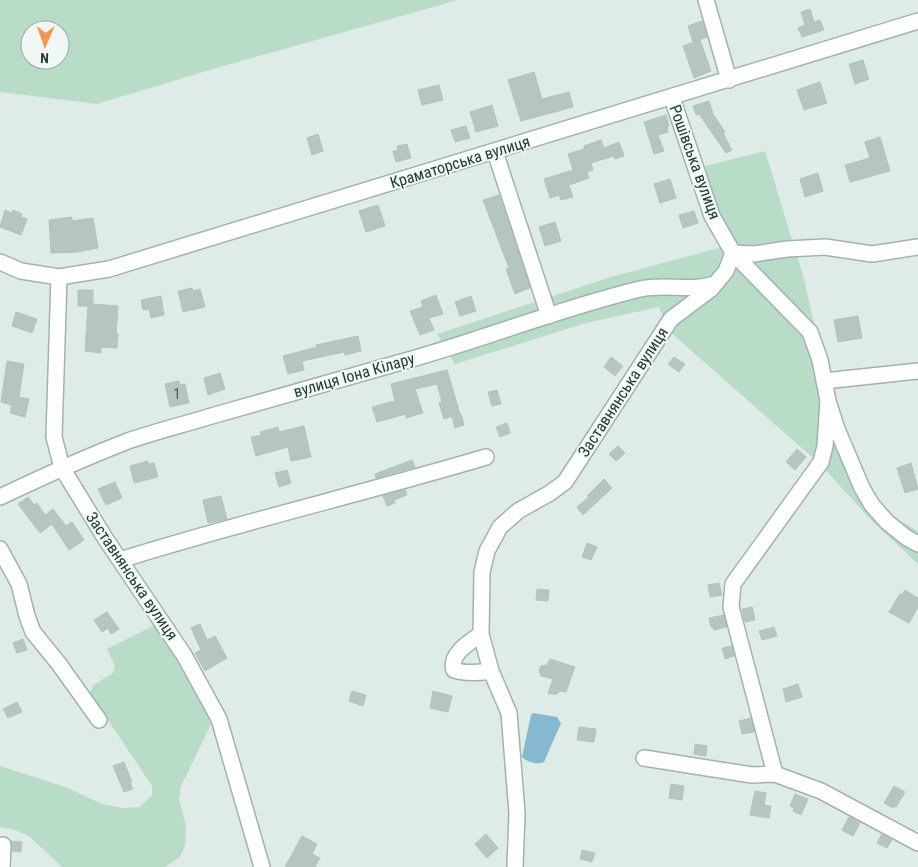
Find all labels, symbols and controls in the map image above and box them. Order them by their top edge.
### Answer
north arrow [20,20,70,70]
text: N [40,50,49,66]
street label: Рошівська вулиця [665,102,725,222]
street label: Краматорська вулиця [388,132,532,192]
street label: Заставнянська вулиця [574,324,672,460]
street label: вулиця Іона Кілару [291,349,417,401]
house number: 1 [174,386,180,402]
street label: Заставнянська вулиця [82,508,182,644]

